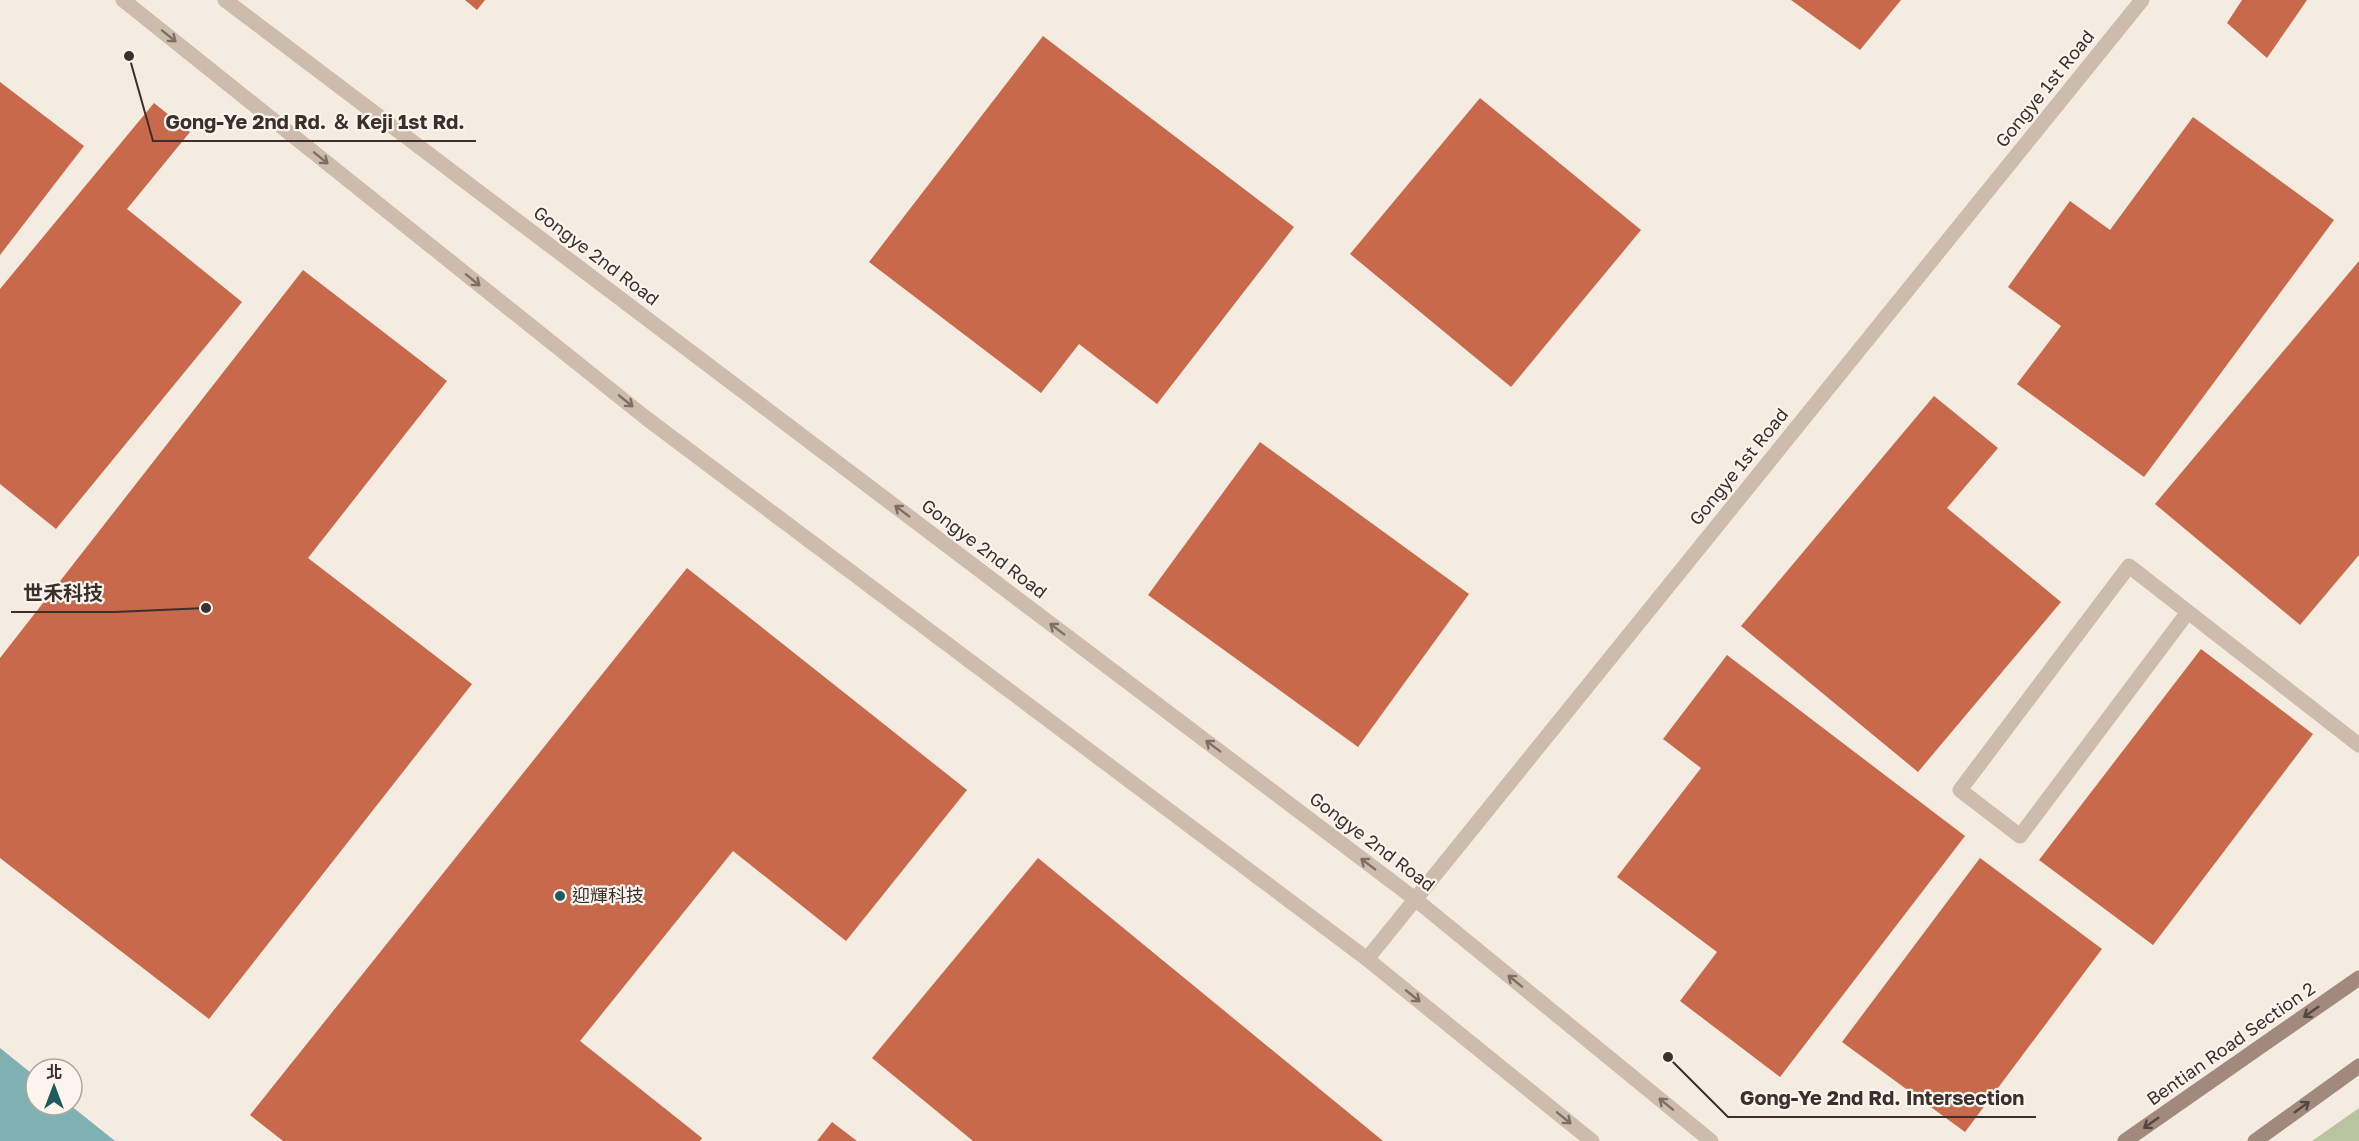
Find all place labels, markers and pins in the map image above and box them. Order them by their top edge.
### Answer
callout: Gong-Ye 2nd Rd. ＆ Keji 1st Rd. [153,103,476,141]
callout: 世禾科技 [11,574,115,612]
place label: 迎輝科技 [572,884,644,906]
marker: 迎輝科技 [553,889,567,903]
callout: Gong-Ye 2nd Rd. Intersection [1728,1079,2036,1117]

